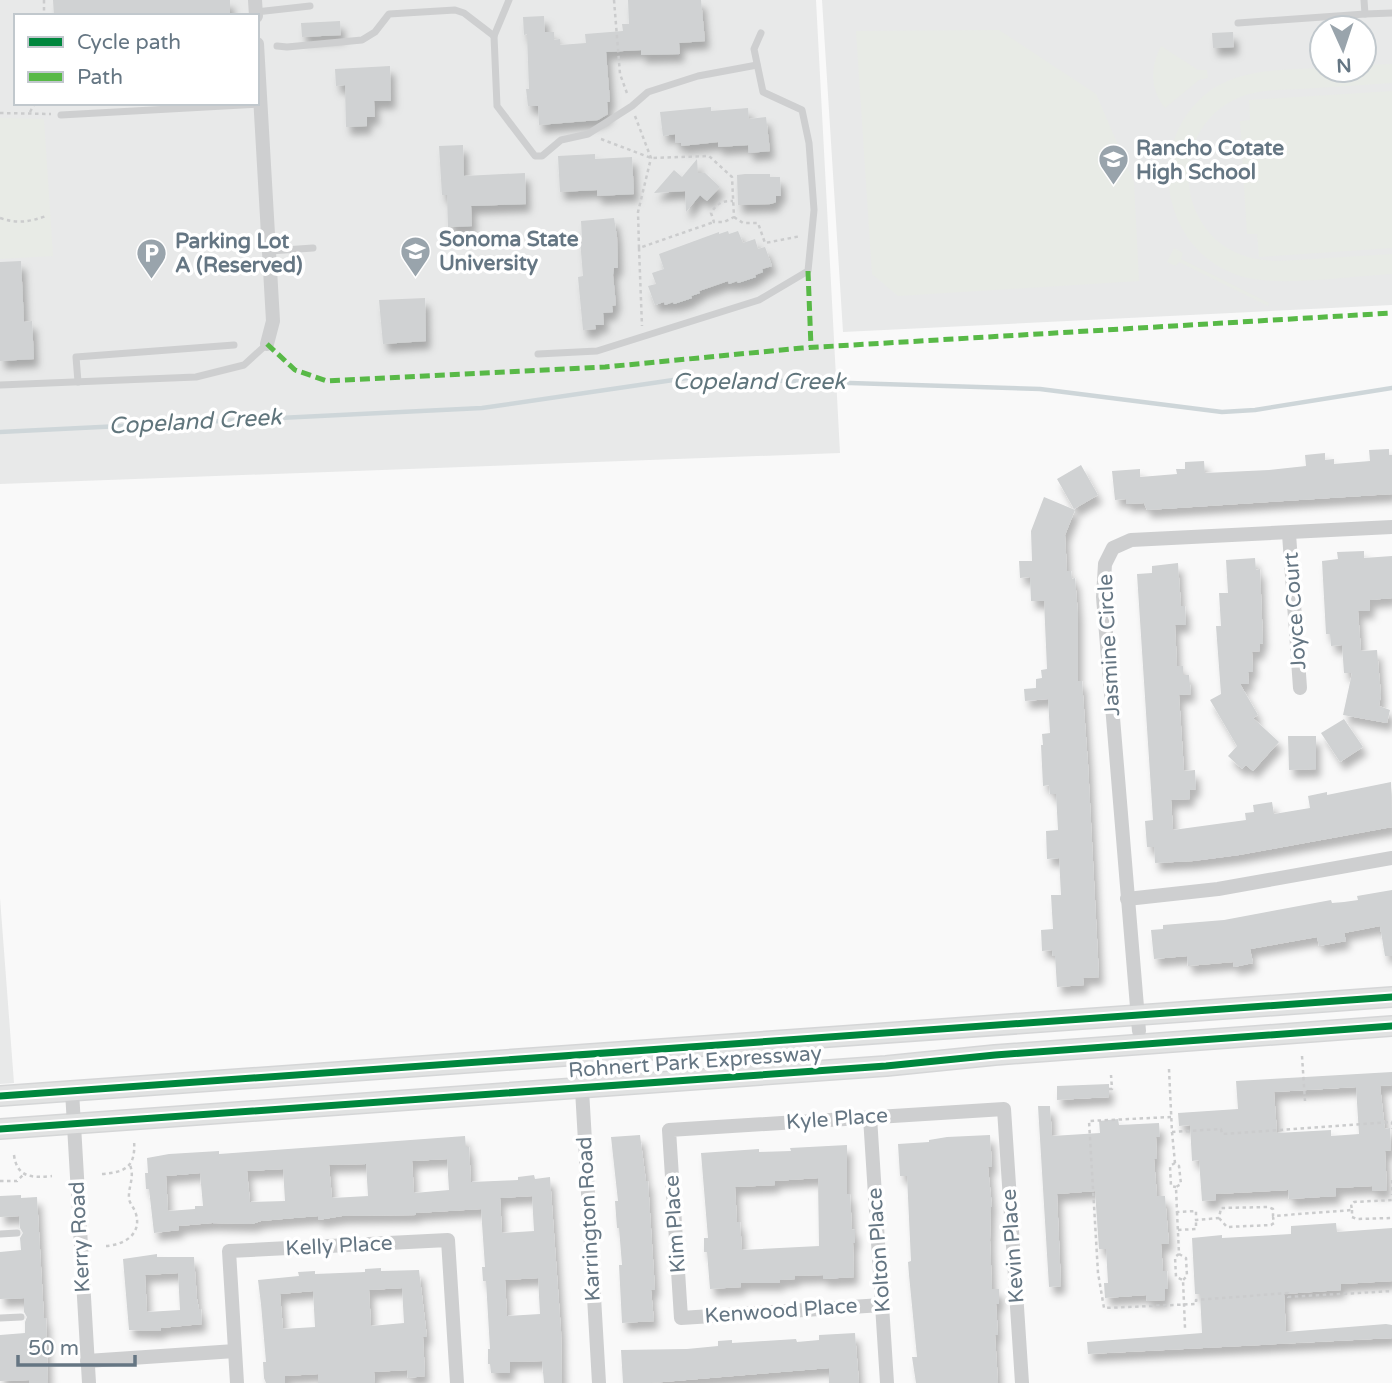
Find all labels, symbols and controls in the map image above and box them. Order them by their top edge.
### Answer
legend [14,14,259,105]
north arrow [1308,14,1378,84]
text: Cycle path [77,30,181,55]
text: N [1336,54,1352,76]
text: Path [77,65,123,90]
place label: Rancho Cotate High School [1136,136,1284,185]
school or university icon: Rancho Cotate High School [1096,143,1130,187]
place label: Sonoma State University [439,227,579,276]
place label: Parking Lot A (Reserved) [175,229,303,278]
school or university icon: Sonoma State University [399,234,433,278]
parking icon: Parking Lot A (Reserved) [135,236,169,280]
water label: Copeland Creek [672,368,847,396]
water label: Copeland Creek [108,403,284,441]
street label: Joyce Court [1278,551,1312,671]
street label: Jasmine Circle [1093,573,1125,717]
street label: Rohnert Park Expressway [567,1041,823,1083]
street label: Kyle Place [785,1103,889,1135]
street label: Karrington Road [572,1136,606,1302]
street label: Kim Place [659,1174,691,1274]
street label: Kerry Road [65,1181,95,1293]
street label: Kolton Place [862,1187,896,1313]
street label: Kevin Place [997,1188,1029,1304]
street label: Kelly Place [285,1231,393,1261]
street label: Kenwood Place [704,1293,858,1329]
scale bar [18,1324,135,1368]
text: 50 m [28,1336,79,1361]

